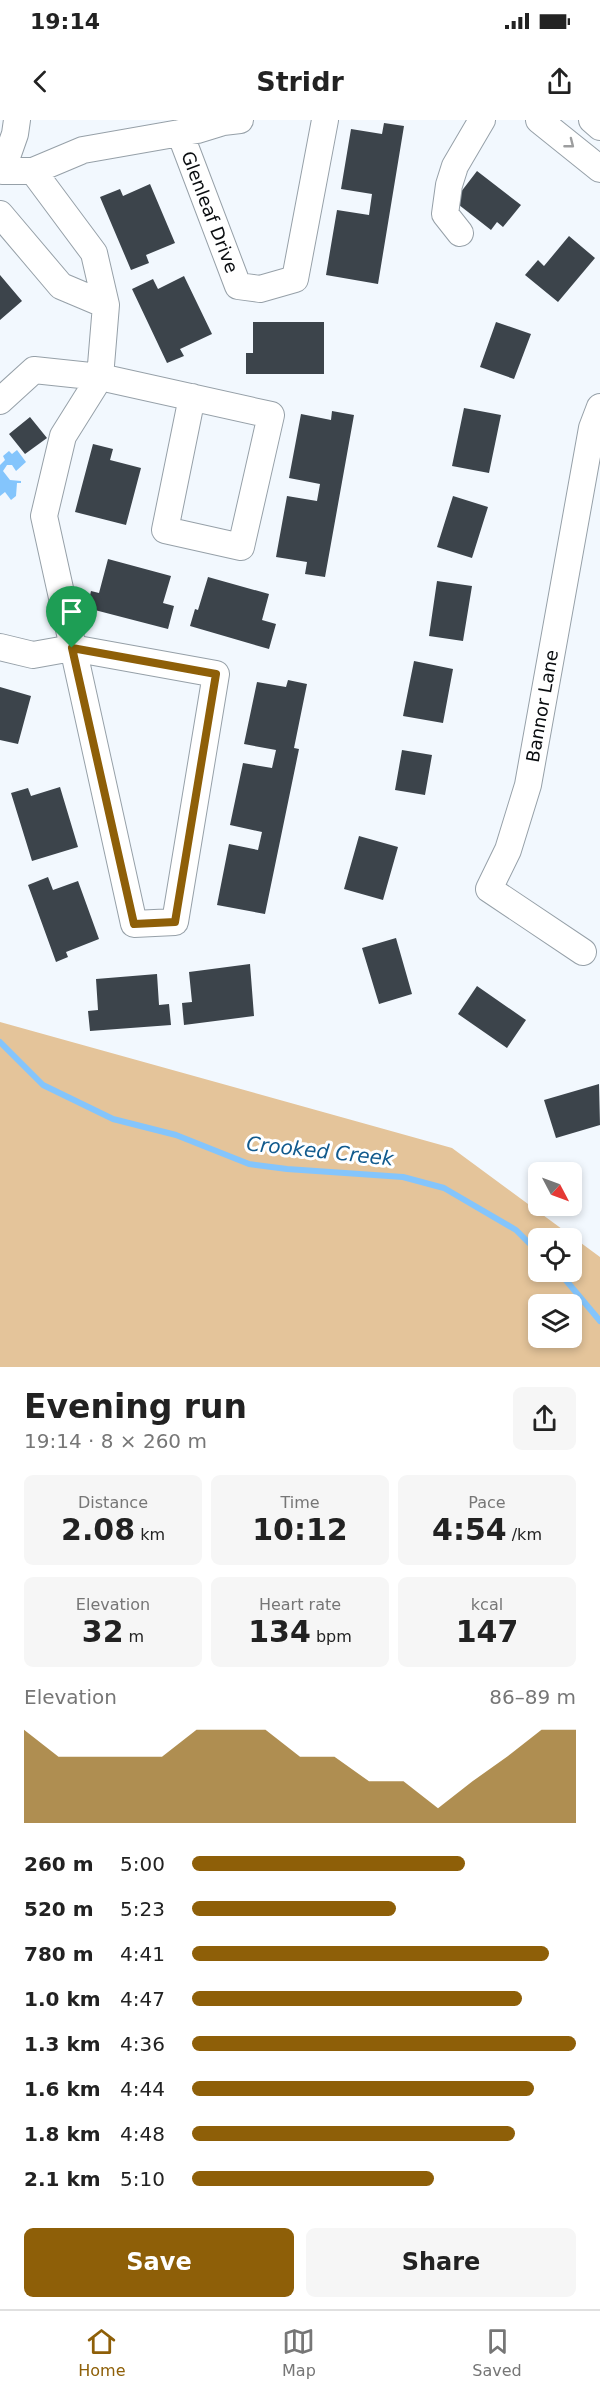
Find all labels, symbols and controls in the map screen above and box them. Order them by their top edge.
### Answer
text: 19:14 [30,9,100,34]
icon: back [24,65,57,98]
icon: share [543,65,576,98]
text: Stridr [256,66,344,97]
one-way arrow [563,136,574,147]
street label: Glenleaf Drive [177,148,243,276]
pin [46,586,97,648]
icon: arrive [55,595,88,628]
street label: Bannor Lane [522,648,562,764]
water label: Crooked Creek [245,1131,396,1171]
north arrow [528,1162,582,1216]
map controls [528,1162,582,1348]
button: locate [528,1228,582,1282]
button: layers [528,1294,582,1348]
text: Evening run [24,1387,247,1426]
button: share [513,1387,576,1450]
text: 19:14 · 8 × 260 m [24,1429,207,1453]
text: Distance [78,1493,148,1512]
text: Time [280,1493,320,1512]
text: Pace [468,1493,506,1512]
text: 2.08 [61,1512,135,1547]
text: 10:12 [252,1512,348,1547]
text: 4:54 [432,1512,507,1547]
text: km [135,1525,165,1544]
text: /km [507,1525,542,1544]
text: Elevation [76,1595,150,1614]
text: Heart rate [259,1595,341,1614]
text: kcal [471,1595,503,1614]
text: 32 [82,1614,124,1649]
text: 134 [248,1614,311,1649]
text: 147 [456,1614,518,1649]
text: m [124,1627,144,1646]
text: bpm [311,1627,352,1646]
text: Elevation [24,1685,117,1709]
text: 86–89 m [489,1685,576,1709]
text: 260 m [24,1852,94,1876]
text: 5:00 [120,1852,165,1876]
text: 520 m [24,1897,94,1921]
text: 5:23 [120,1897,165,1921]
text: 780 m [24,1942,94,1966]
text: 4:41 [120,1942,165,1966]
text: 1.0 km [24,1987,101,2011]
text: 4:47 [120,1987,165,2011]
text: 1.3 km [24,2032,101,2056]
text: 4:36 [120,2032,165,2056]
text: 1.6 km [24,2077,101,2101]
text: 4:44 [120,2077,165,2101]
text: 1.8 km [24,2122,101,2146]
text: 4:48 [120,2122,165,2146]
text: 2.1 km [24,2167,101,2191]
text: 5:10 [120,2167,165,2191]
button: Save [24,2228,294,2297]
button: Share [306,2228,576,2297]
tab: Home [78,2325,126,2380]
tab: Map [282,2325,316,2380]
tab: Saved [472,2325,522,2380]

